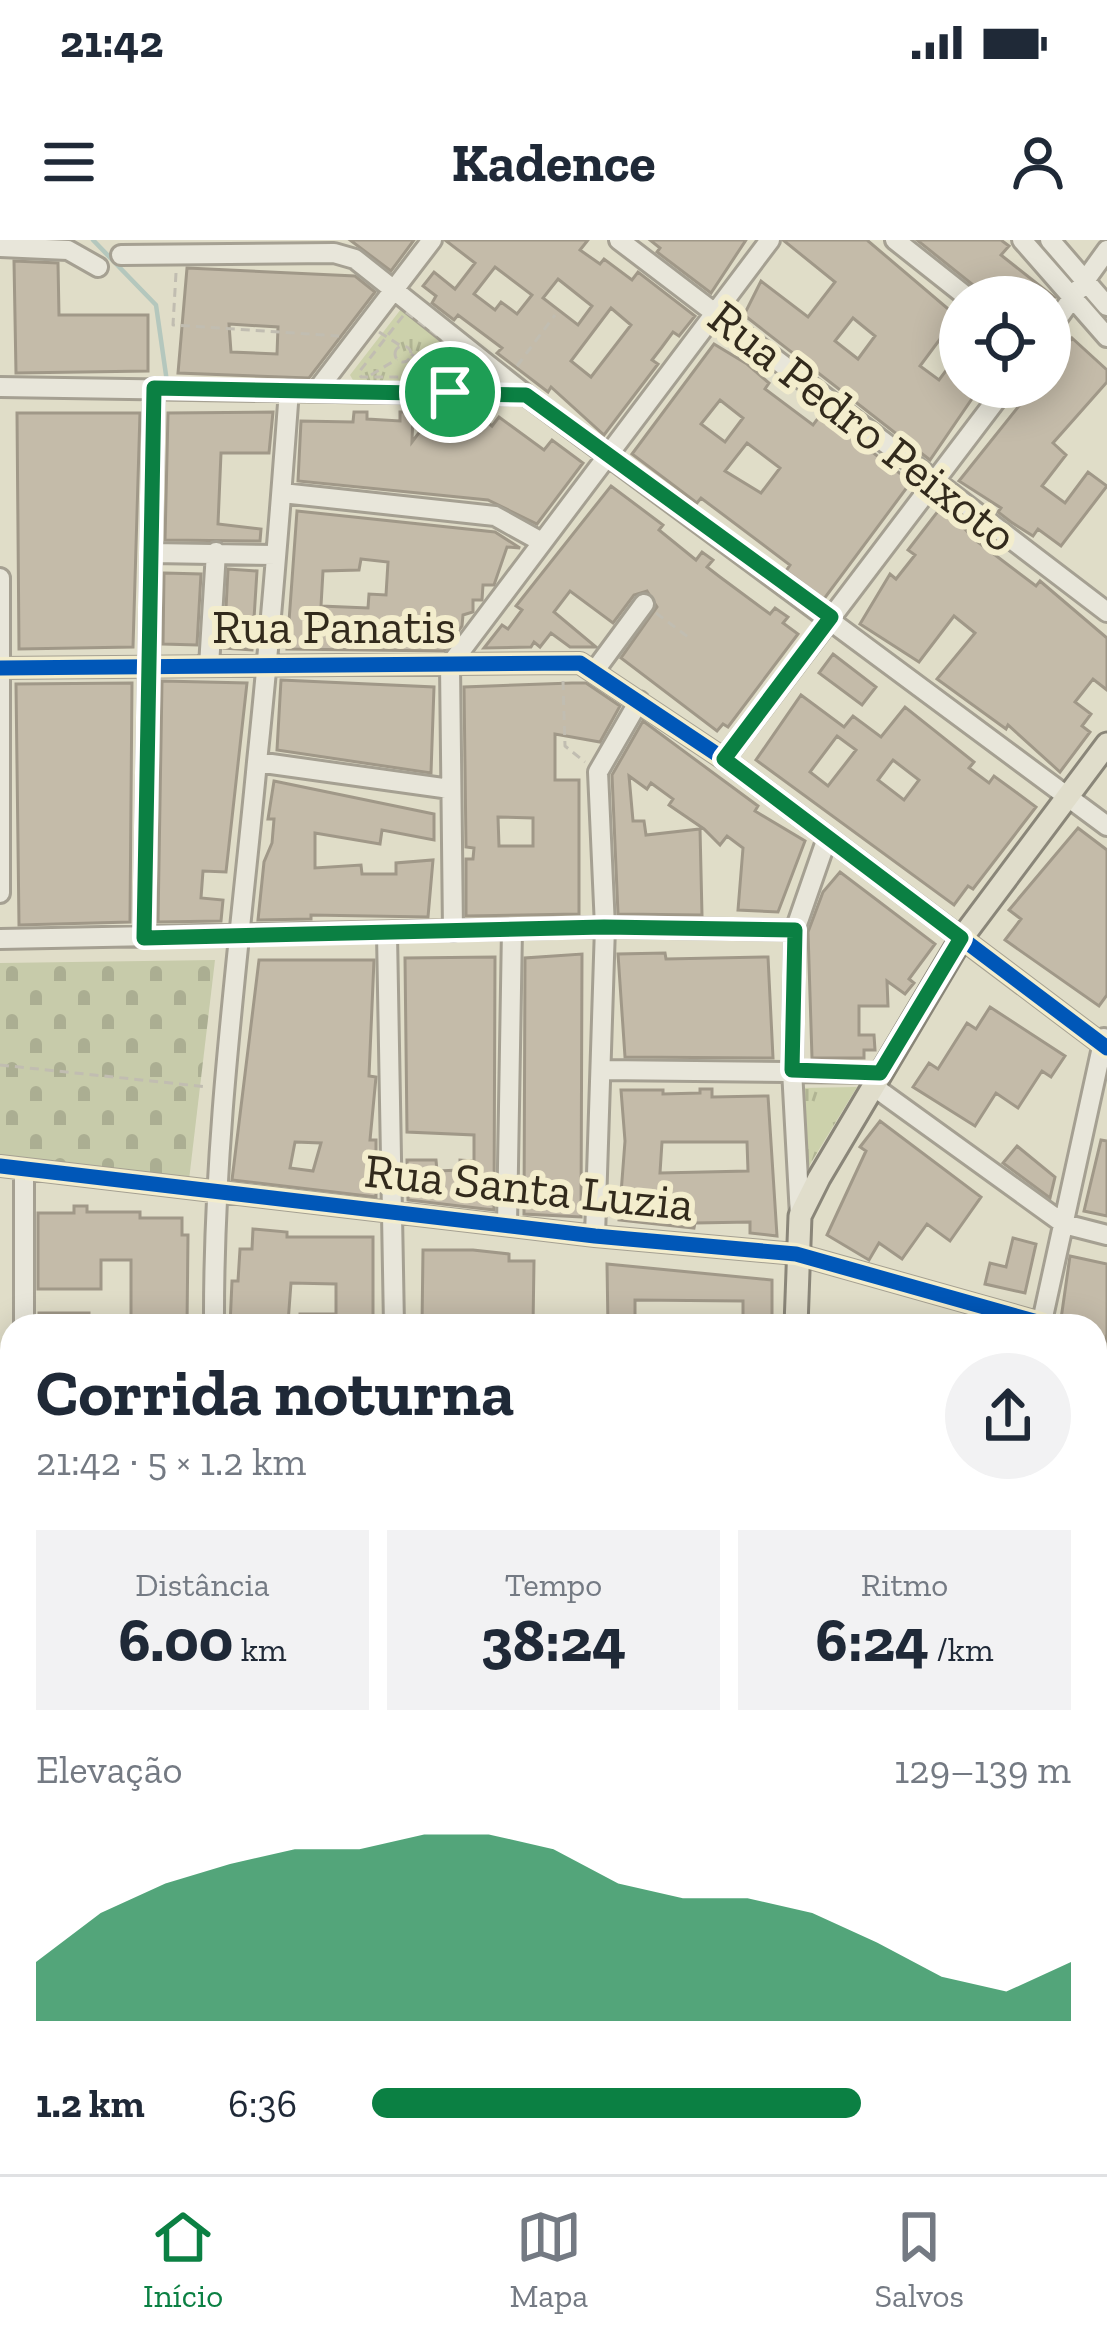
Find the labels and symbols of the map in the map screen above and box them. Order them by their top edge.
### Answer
street label: Rua Pedro Peixoto [698,288,1028,564]
pin [399,341,501,443]
street label: Rua Panatis [212,598,456,655]
street label: Rua Santa Luzia [362,1141,696,1233]

